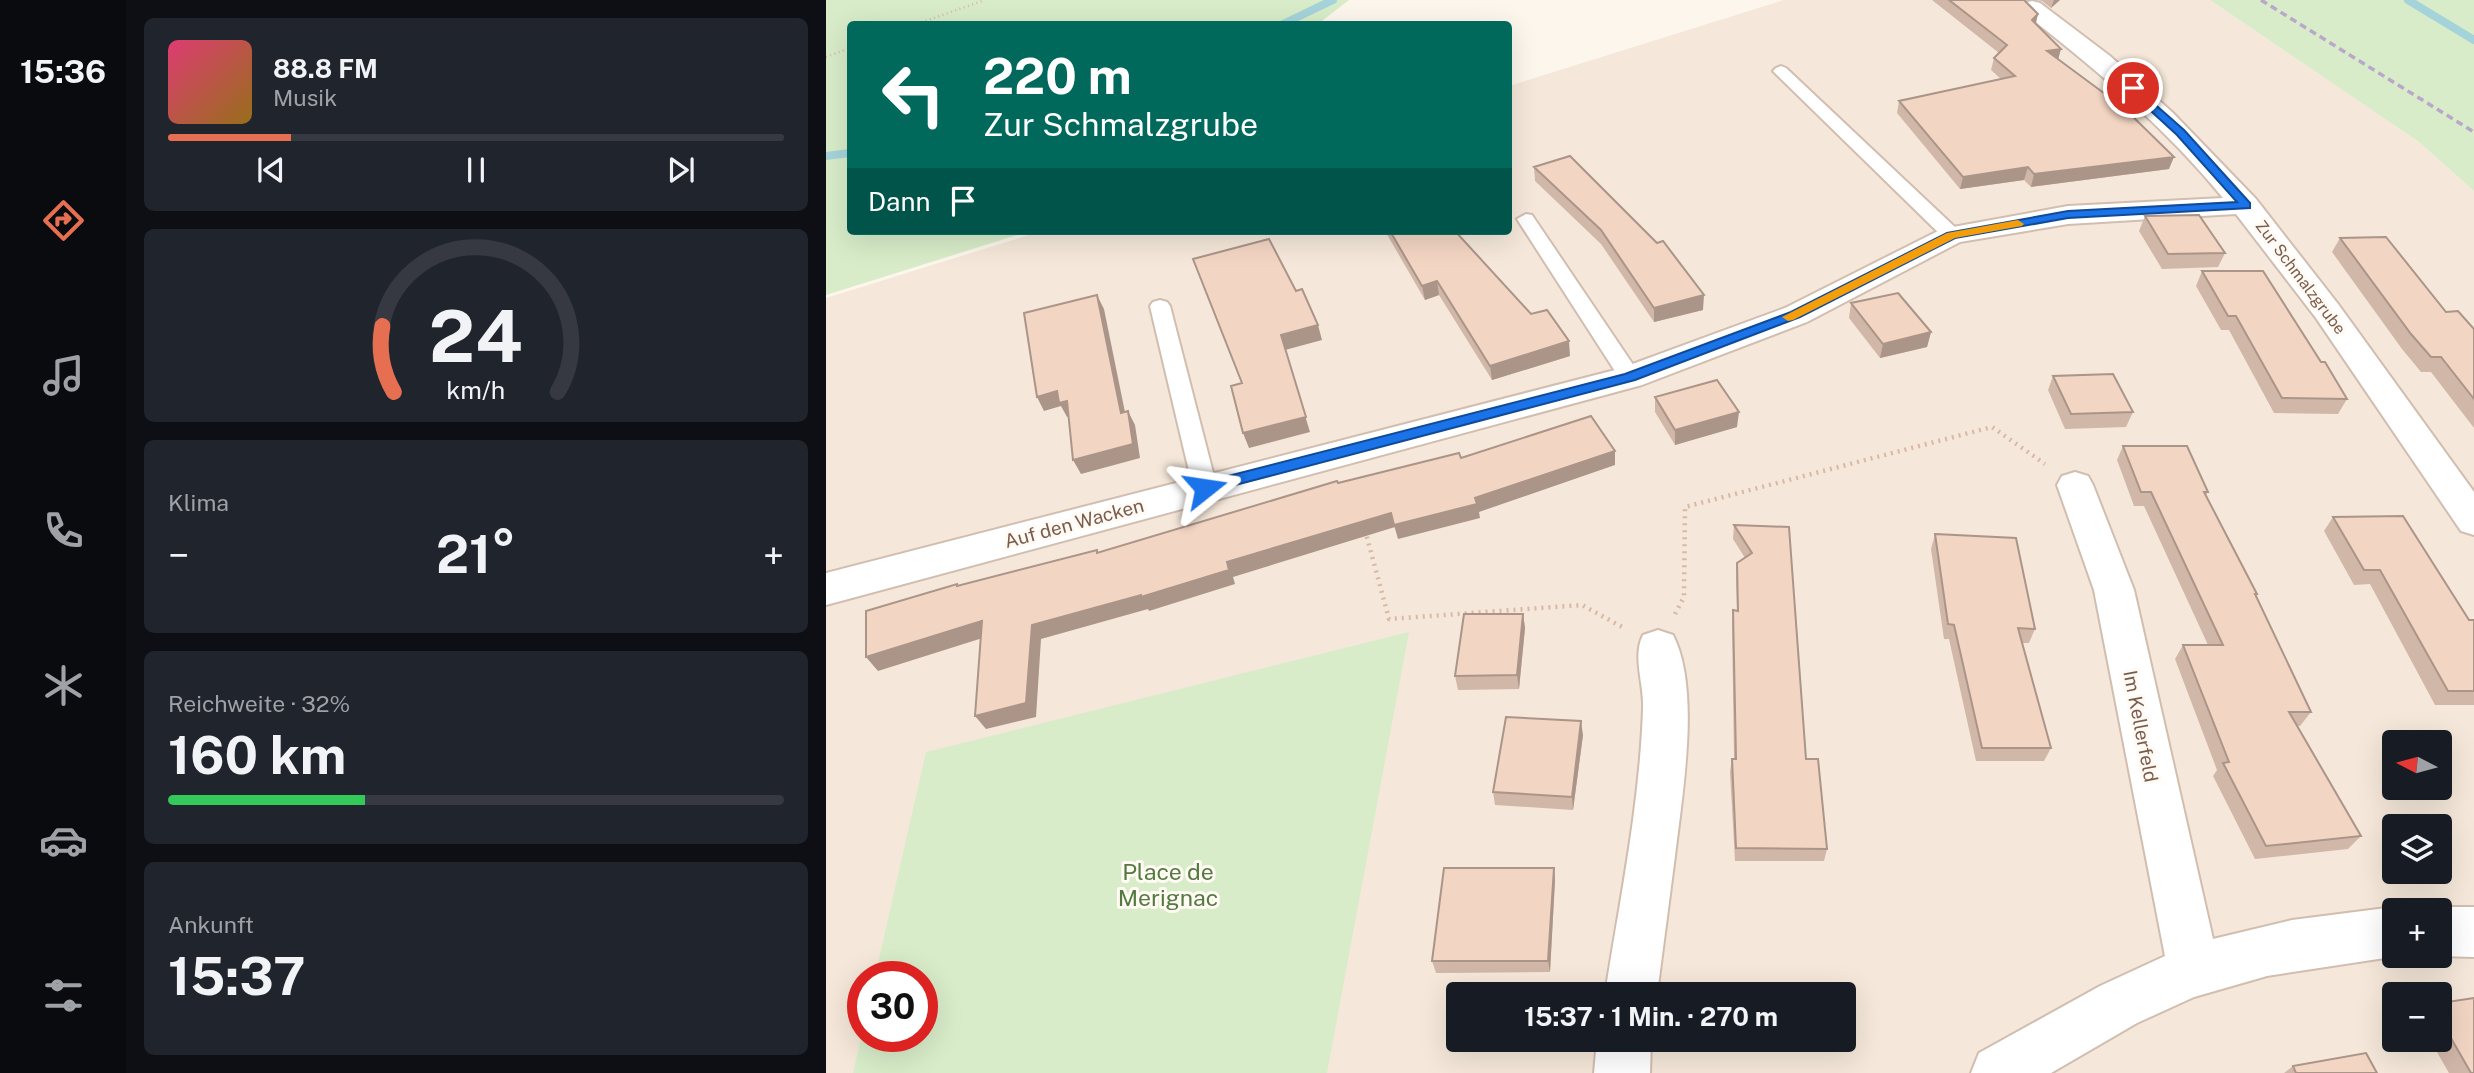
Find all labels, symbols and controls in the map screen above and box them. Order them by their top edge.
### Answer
text: 220 m [983,47,1132,105]
icon: left [868,49,959,140]
text: 15:36 [20,53,106,90]
text: 88.8 FM [273,53,378,84]
pin [2103,58,2163,118]
icon: arrive [2114,69,2152,107]
text: Musik [273,84,337,111]
text: Zur Schmalzgrube [983,106,1258,143]
icon: previous [252,151,290,189]
icon: pause [457,151,495,189]
icon: next [662,151,700,189]
icon: arrive [944,182,982,220]
text: Dann [868,186,930,217]
icon: directions [39,196,88,245]
street label: Zur Schmalzgrube [2252,217,2350,338]
text: 24 [429,293,523,378]
icon: music [39,351,88,400]
text: km/h [447,374,505,404]
position arrow [1168,451,1242,525]
text: Klima [168,489,229,516]
street label: Auf den Wacken [1002,494,1146,552]
icon: phone [39,506,88,555]
text: 21° [436,524,516,585]
text: − [168,533,189,578]
text: + [763,533,784,578]
icon: climate [39,661,88,710]
street label: Im Kellerfeld [2119,668,2163,784]
text: Reichweite · 32% [168,690,350,717]
text: 160 km [168,725,346,786]
north arrow [2382,730,2452,800]
map controls [2382,730,2452,1052]
button: layers [2382,814,2452,884]
icon: car [39,816,88,865]
park label: Place de Merignac [1118,858,1218,911]
button: + [2382,898,2452,968]
text: Ankunft [168,911,254,938]
text: 15:37 [168,946,306,1007]
speed limit sign: 30 [847,961,938,1052]
icon: filters [39,971,88,1020]
button: − [2382,982,2452,1052]
text: 15:37 · 1 Min. · 270 m [1524,1001,1778,1032]

